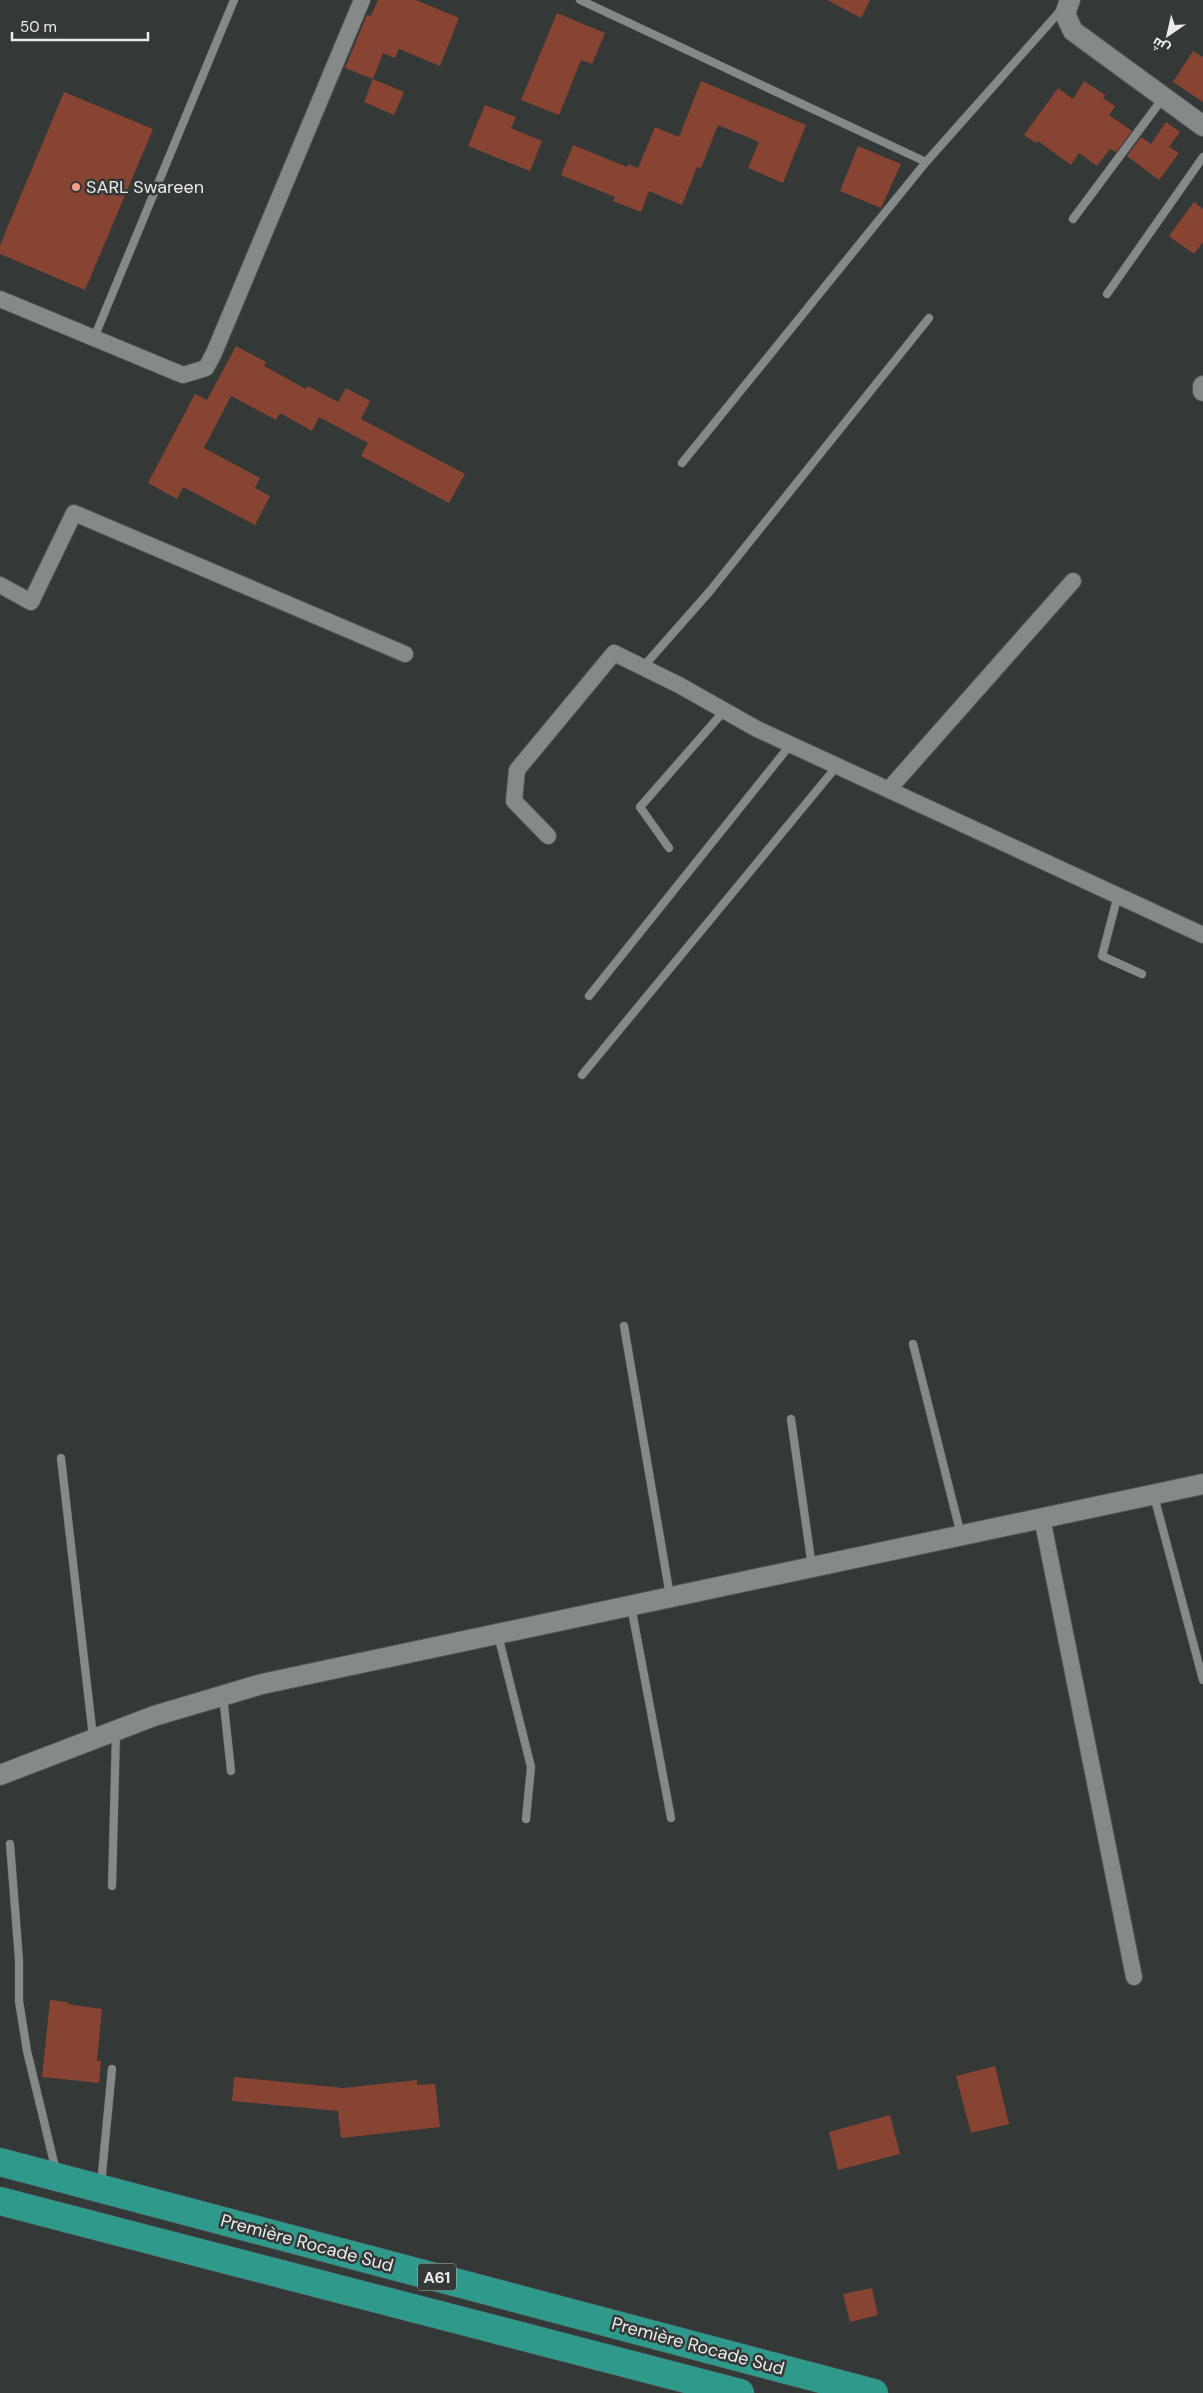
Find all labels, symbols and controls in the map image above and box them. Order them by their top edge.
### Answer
scale bar [12,10,149,42]
north arrow [1143,10,1193,60]
text: 50 m [20,17,57,37]
text: ش [1148,33,1173,58]
place label: SARL Swareen [86,175,204,199]
marker: SARL Swareen [70,181,82,193]
street label: Première Rocade Sud [218,2208,396,2278]
road number: A61 [418,2264,456,2290]
street label: Première Rocade Sud [609,2311,787,2381]

